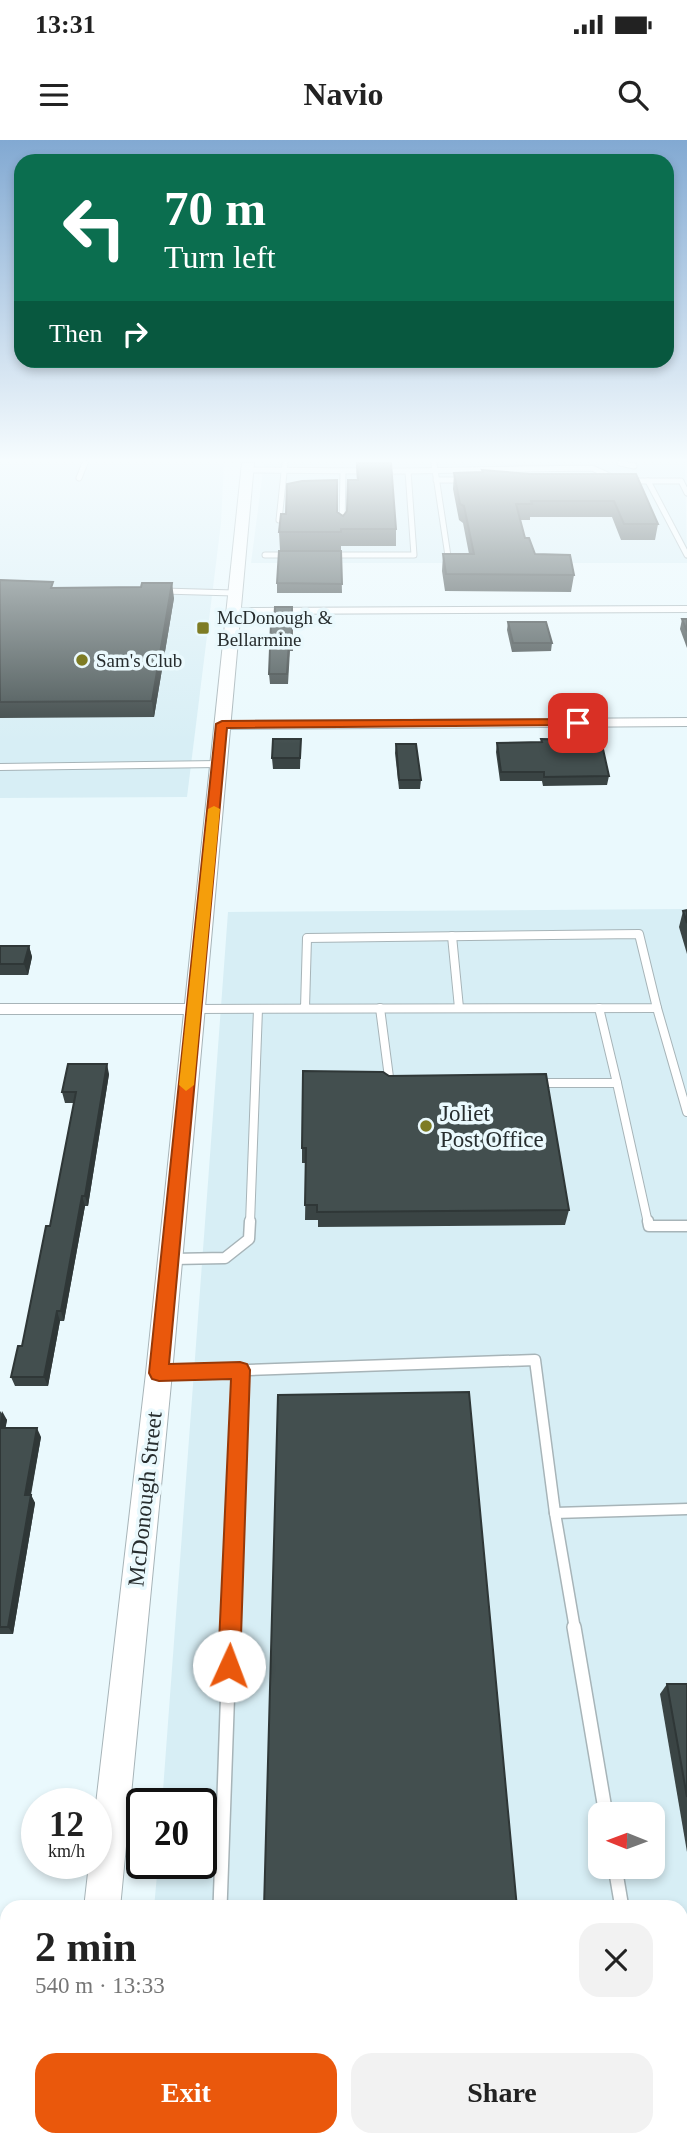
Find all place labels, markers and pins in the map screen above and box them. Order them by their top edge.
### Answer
place label: McDonough & Bellarmine [217,607,333,650]
marker: McDonough & Bellarmine [195,620,211,636]
place label: Sam's Club [96,650,182,671]
marker: Sam's Club [74,652,90,668]
pin [548,693,608,753]
place label: Joliet Post Office [440,1101,544,1152]
marker: Joliet Post Office [418,1118,434,1134]

